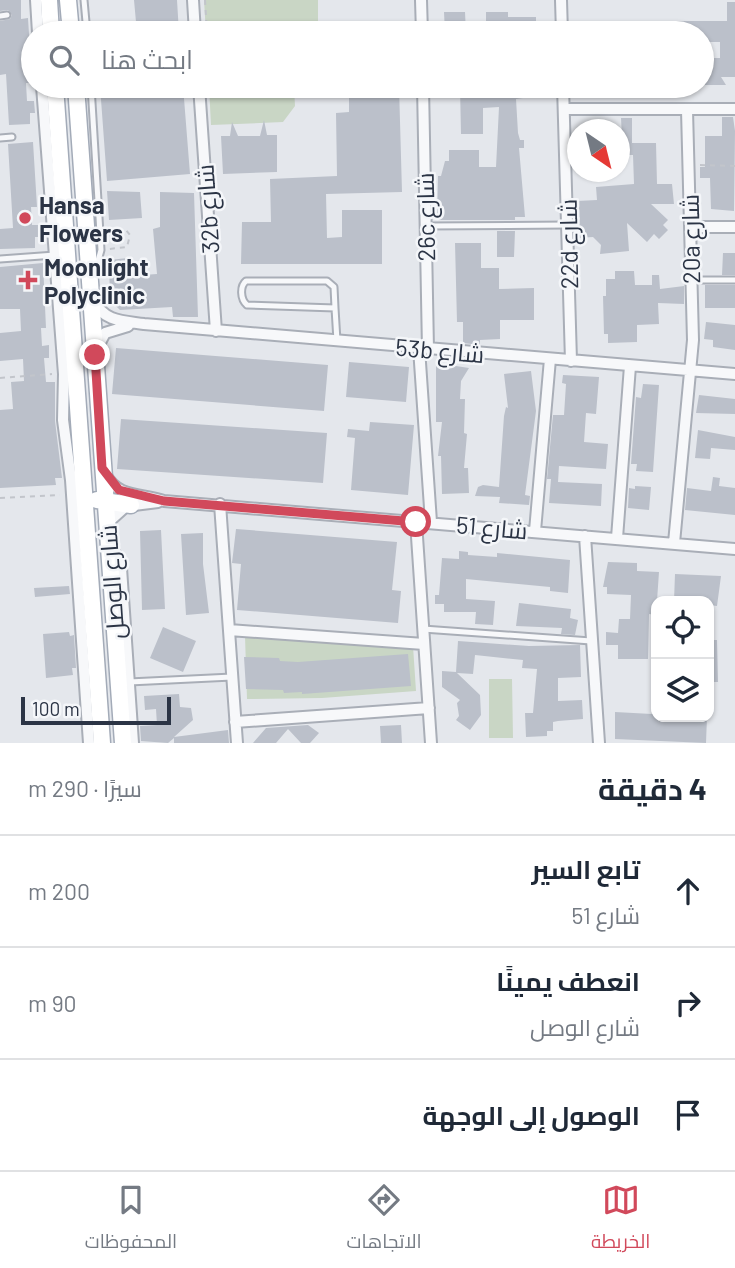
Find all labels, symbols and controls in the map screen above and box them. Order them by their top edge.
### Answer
search box [21,21,714,98]
icon: search [45,41,83,79]
text: ابحث هنا [101,43,193,74]
north arrow [567,119,630,182]
street label: 32b شارع [189,163,228,255]
street label: 26c شارع [410,172,443,262]
place label: Hansa Flowers [39,190,123,247]
street label: 20a شارع [675,194,708,284]
street label: 22d شارع [553,199,586,289]
marker: Hansa Flowers [17,210,33,226]
place label: Moonlight Polyclinic [44,252,149,309]
marker: Moonlight Polyclinic [18,270,38,290]
street label: 53b شارع [394,332,486,371]
route end [79,339,110,370]
route start [400,506,431,537]
street label: شارع 51 [455,509,529,548]
street label: شارع الوصل [93,524,132,640]
map controls [651,596,714,722]
button: locate [651,596,714,659]
button: layers [651,659,714,722]
scale bar [21,694,172,726]
text: 100 m [32,697,80,720]
text: 4 دقيقة [598,770,707,806]
text: سيرًا · 290 m [28,774,142,802]
text: تابع السير [531,853,640,884]
icon: ahead [669,872,707,910]
text: 200 m [28,877,90,905]
text: شارع 51 [572,901,640,929]
text: انعطف يمينًا [496,965,640,996]
icon: right [669,984,707,1022]
text: 90 m [28,989,77,1017]
text: شارع الوصل [530,1013,640,1041]
icon: arrive [669,1096,707,1134]
text: الوصول إلى الوجهة [422,1099,640,1130]
tab: المحفوظات [85,1181,177,1259]
tab: الاتجاهات [346,1181,422,1259]
tab: الخريطة [591,1181,650,1259]

